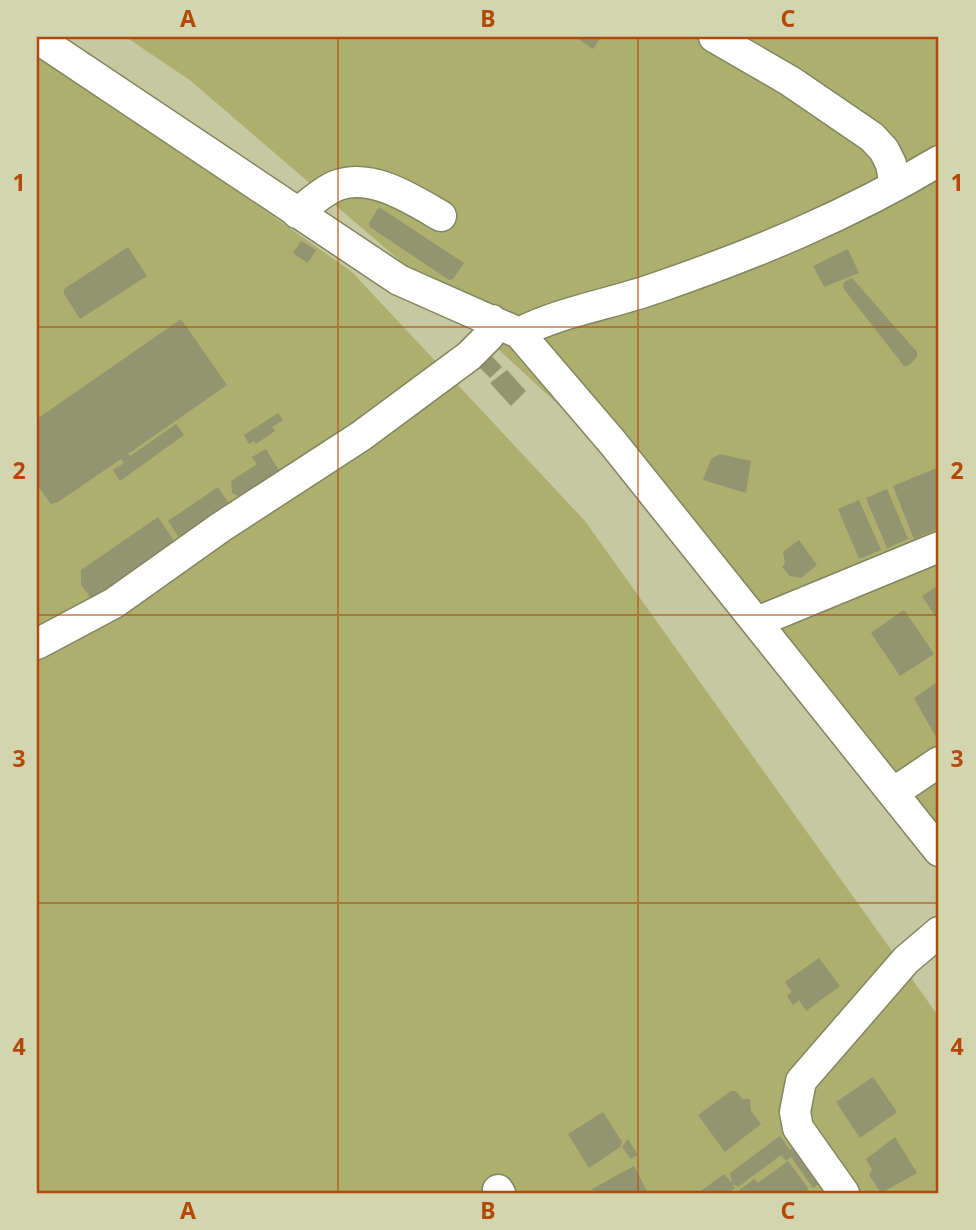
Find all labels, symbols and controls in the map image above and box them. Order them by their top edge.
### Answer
text: A [180,2,196,34]
text: B [480,2,496,34]
text: C [781,2,796,34]
text: 1 [12,166,26,198]
text: 1 [950,166,964,198]
text: 2 [12,454,26,486]
text: 2 [950,454,964,486]
text: 3 [12,742,26,774]
text: 3 [950,742,964,774]
text: 4 [12,1030,26,1062]
text: 4 [950,1030,964,1062]
text: A [180,1194,196,1226]
text: B [480,1194,496,1226]
text: C [781,1194,796,1226]

